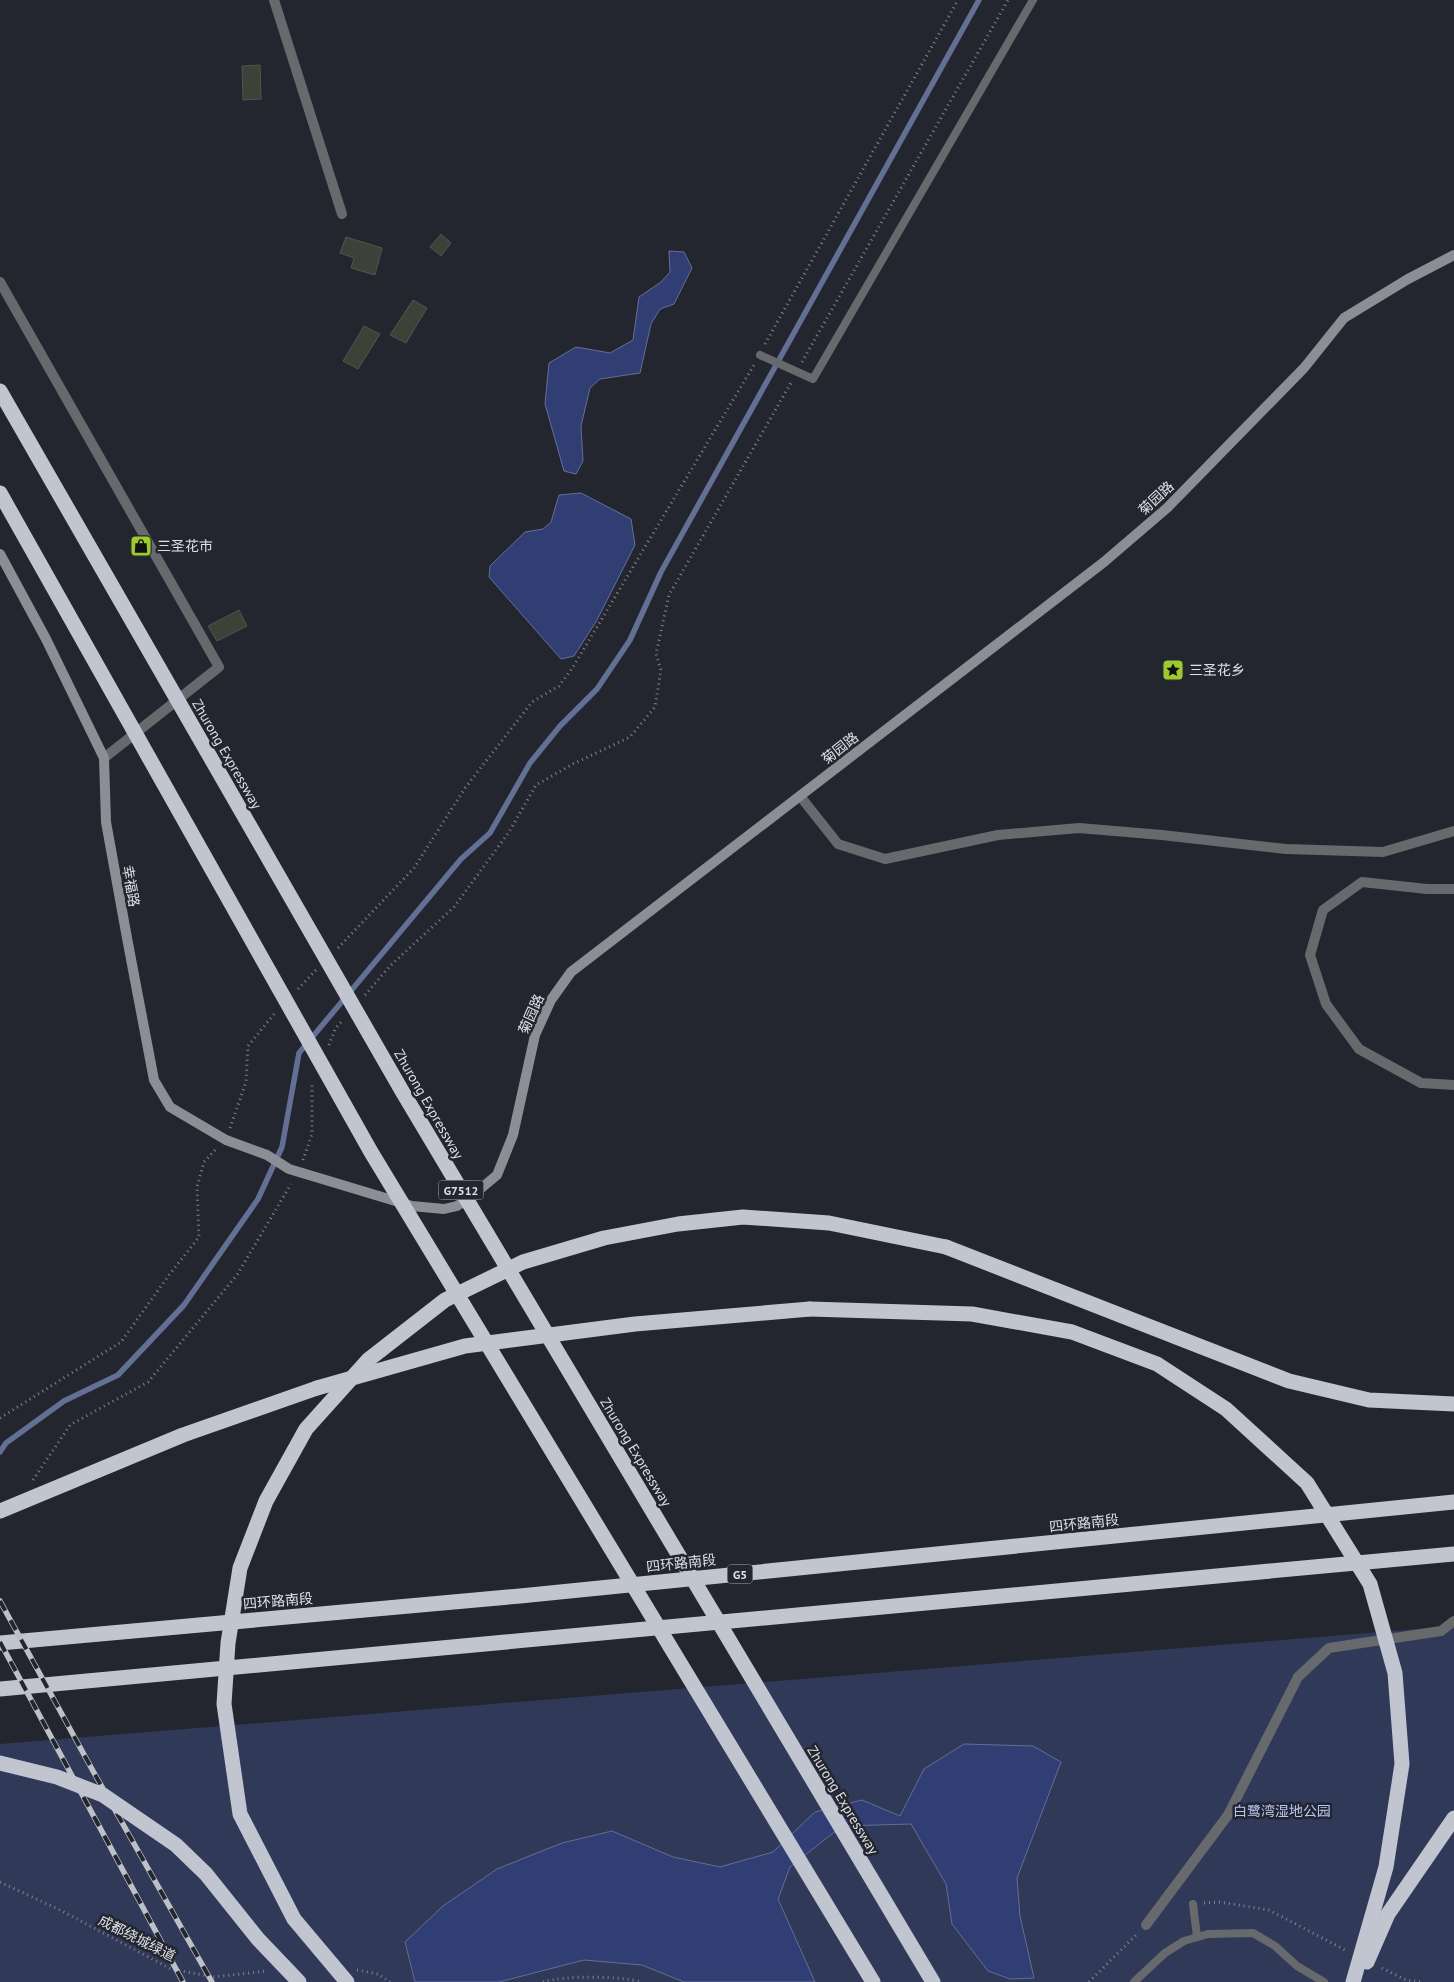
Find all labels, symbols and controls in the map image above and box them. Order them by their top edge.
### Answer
street label: 菊园路 [1135,477,1177,519]
shop icon: 三圣花市 [129,534,153,558]
place label: 三圣花市 [157,537,213,555]
place icon: 三圣花乡 [1161,658,1185,682]
place label: 三圣花乡 [1189,661,1245,679]
street label: Zhurong Expressway [188,696,266,812]
street label: 菊园路 [818,728,862,768]
street label: 幸福路 [118,864,144,908]
street label: 菊园路 [514,991,548,1037]
street label: Zhurong Expressway [390,1046,468,1162]
road number: G7512 [438,1180,484,1200]
street label: Zhurong Expressway [596,1394,676,1510]
street label: 四环路南段 [1048,1510,1120,1536]
street label: 四环路南段 [645,1550,717,1576]
road number: G5 [728,1565,752,1584]
street label: 四环路南段 [242,1589,314,1613]
street label: Zhurong Expressway [803,1742,883,1858]
park label: 白鹭湾湿地公园 [1233,1802,1331,1820]
street label: 成都绕城绿道 [95,1911,179,1965]

